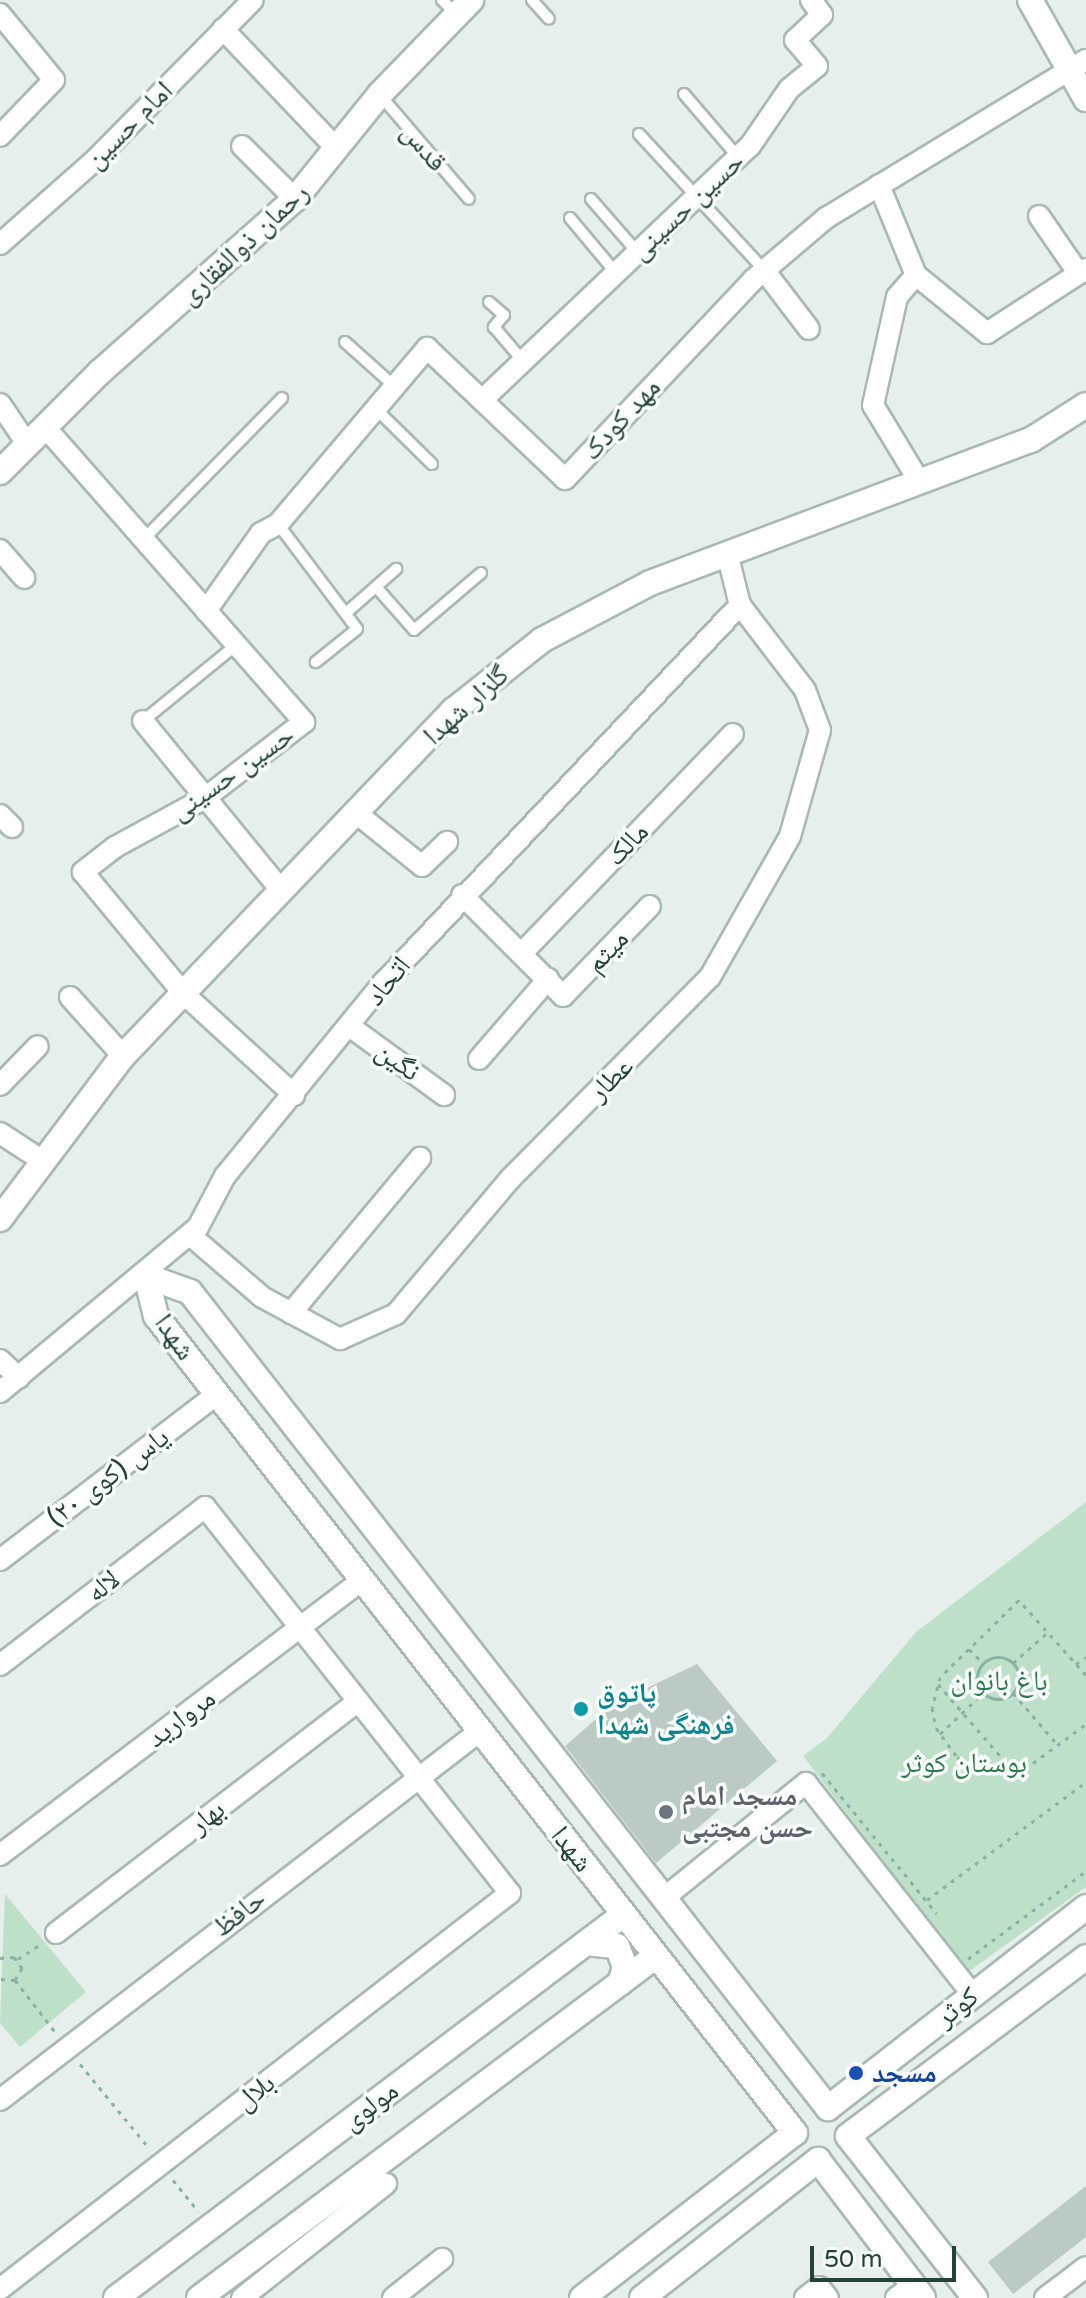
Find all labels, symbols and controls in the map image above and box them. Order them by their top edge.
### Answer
street label: امام حسین [78,74,180,176]
street label: قدس [394,116,454,178]
street label: حسین حسینی [623,145,751,267]
street label: رحمان ذوالفقاری [172,175,316,313]
street label: مهد کودک [574,371,668,467]
street label: گلزار شهدا [416,658,516,752]
street label: حسین حسینی [163,718,301,828]
street label: مالک [598,815,656,873]
street label: میثم [578,922,636,980]
street label: اتحاد [358,950,418,1012]
street label: نگین [369,1034,427,1088]
street label: عطار [581,1050,641,1108]
street label: شهدا [147,1307,203,1367]
street label: یاس (کوی ۲۰) [40,1420,176,1534]
street label: لاله [80,1563,126,1609]
park label: باغ بانوان [950,1664,1048,1698]
place label: پاتوق فرهنگی شهدا [597,1676,735,1742]
street label: مروارید [140,1681,222,1755]
marker: پاتوق فرهنگی شهدا [572,1700,590,1718]
park label: بوستان کوثر [901,1746,1027,1780]
place label: مسجد امام حسن مجتبی [682,1779,813,1845]
street label: بهار [182,1793,232,1841]
marker: مسجد امام حسن مجتبی [657,1803,675,1821]
street label: شهدا [544,1819,600,1879]
street label: حافظ [206,1882,272,1944]
street label: کوثر [929,1980,985,2034]
place label: مسجد [872,2056,937,2090]
marker: مسجد [847,2064,865,2082]
street label: بلال [228,2066,282,2118]
street label: مولوی [335,2074,405,2138]
scale bar [814,2230,960,2280]
text: 50 m [824,2245,882,2274]

